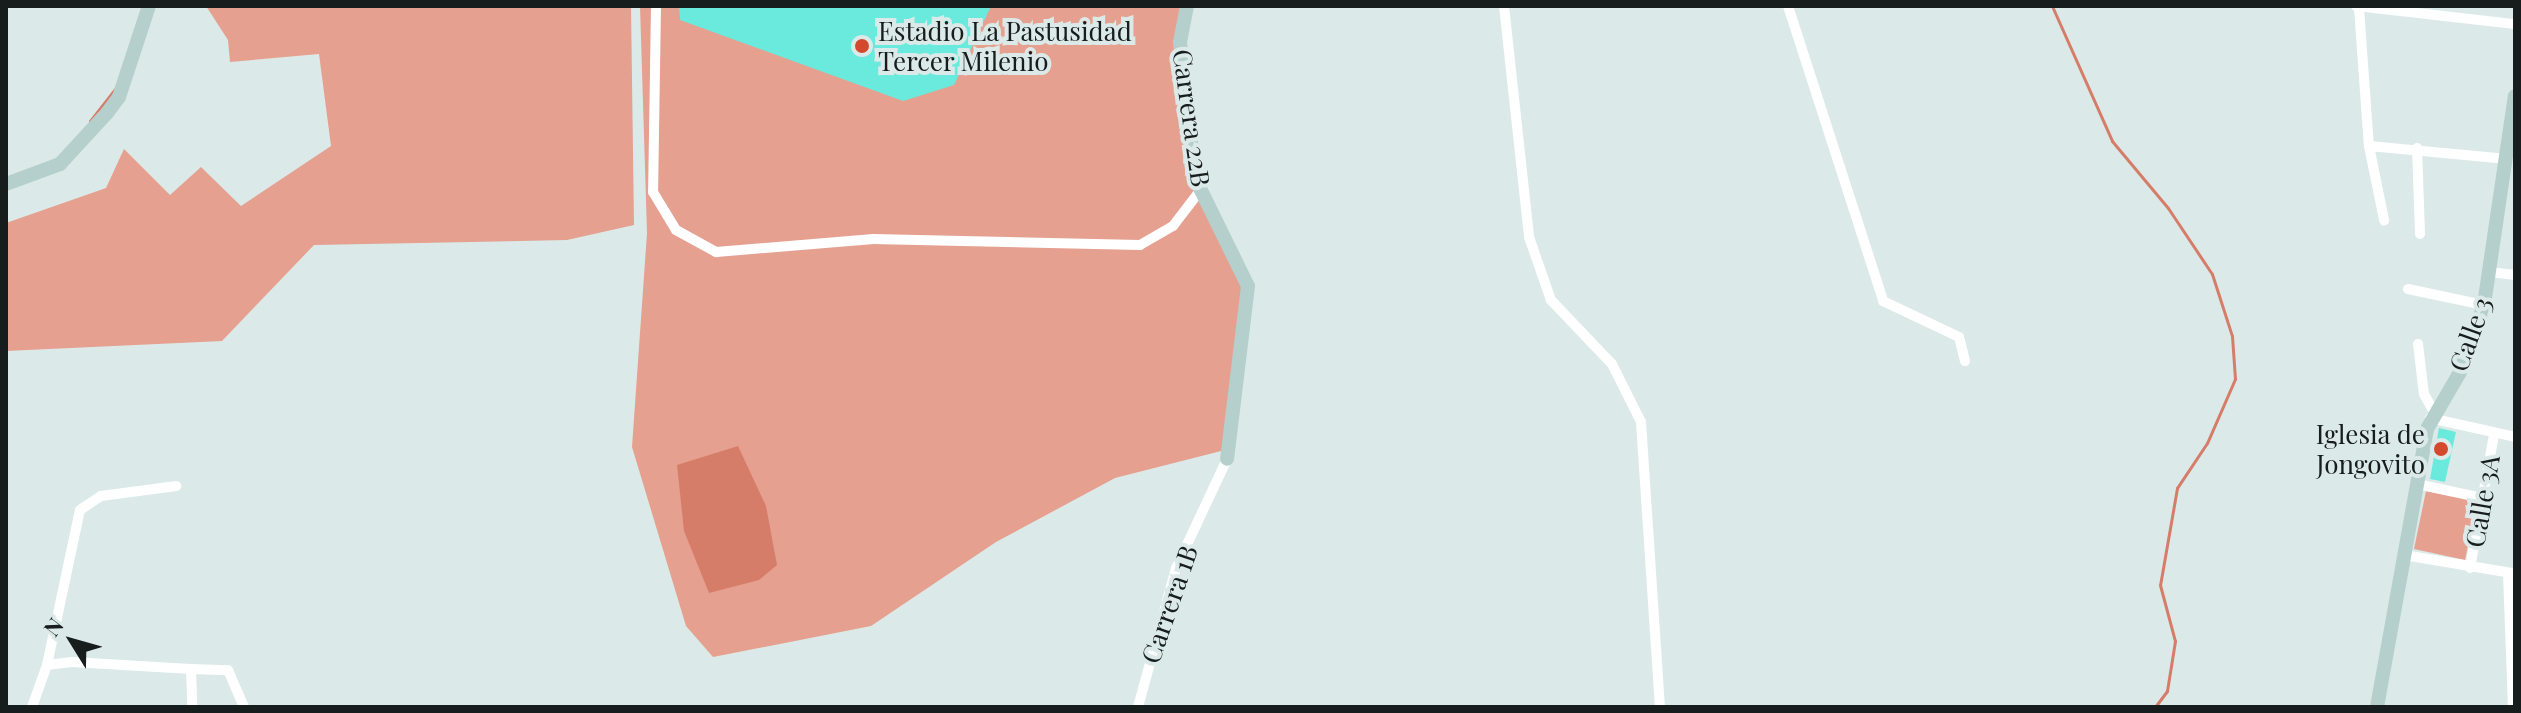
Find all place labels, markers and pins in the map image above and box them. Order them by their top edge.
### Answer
place label: Estadio La Pastusidad Tercer Milenio [878,15,1132,76]
marker: Estadio La Pastusidad Tercer Milenio [853,37,871,55]
place label: Iglesia de Jongovito [2315,418,2425,480]
marker: Iglesia de Jongovito [2432,440,2450,458]

